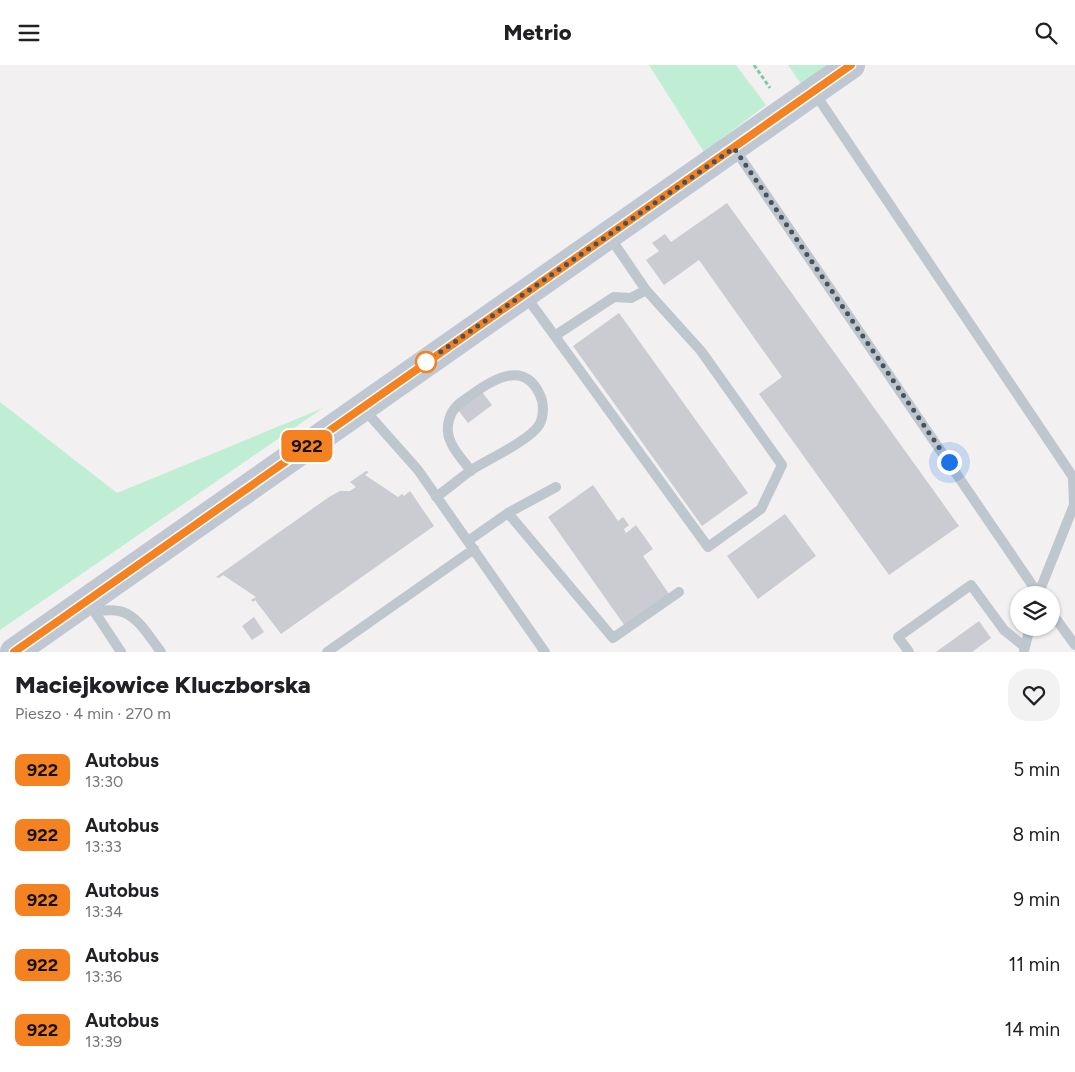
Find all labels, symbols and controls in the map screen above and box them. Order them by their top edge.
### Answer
icon: menu [15,19,43,47]
text: Metrio [503,19,572,46]
icon: search [1032,19,1060,47]
unlabelled marker [415,351,437,373]
line badge: 922 [278,430,336,462]
text: 922 [291,435,323,457]
your location [937,450,962,475]
map controls [1010,586,1060,636]
button: layers [1010,586,1060,636]
button: heart [1008,669,1060,721]
text: Maciejkowice Kluczborska [15,670,311,699]
text: Pieszo · 4 min · 270 m [15,704,171,723]
text: Autobus [85,749,159,772]
text: 5 min [1013,758,1060,781]
text: 922 [27,759,58,781]
text: 13:30 [85,772,123,791]
text: Autobus [85,814,159,837]
text: 8 min [1012,823,1060,846]
text: 922 [27,824,58,846]
text: 13:33 [85,837,122,856]
text: Autobus [85,879,159,902]
text: 9 min [1013,888,1060,911]
text: 922 [27,889,58,911]
text: 13:34 [85,902,123,921]
text: Autobus [85,944,159,967]
text: 11 min [1008,953,1060,976]
text: 922 [27,954,58,976]
text: 13:36 [85,967,122,986]
text: Autobus [85,1009,159,1032]
text: 14 min [1004,1018,1060,1041]
text: 922 [27,1019,58,1041]
text: 13:39 [85,1032,122,1051]

